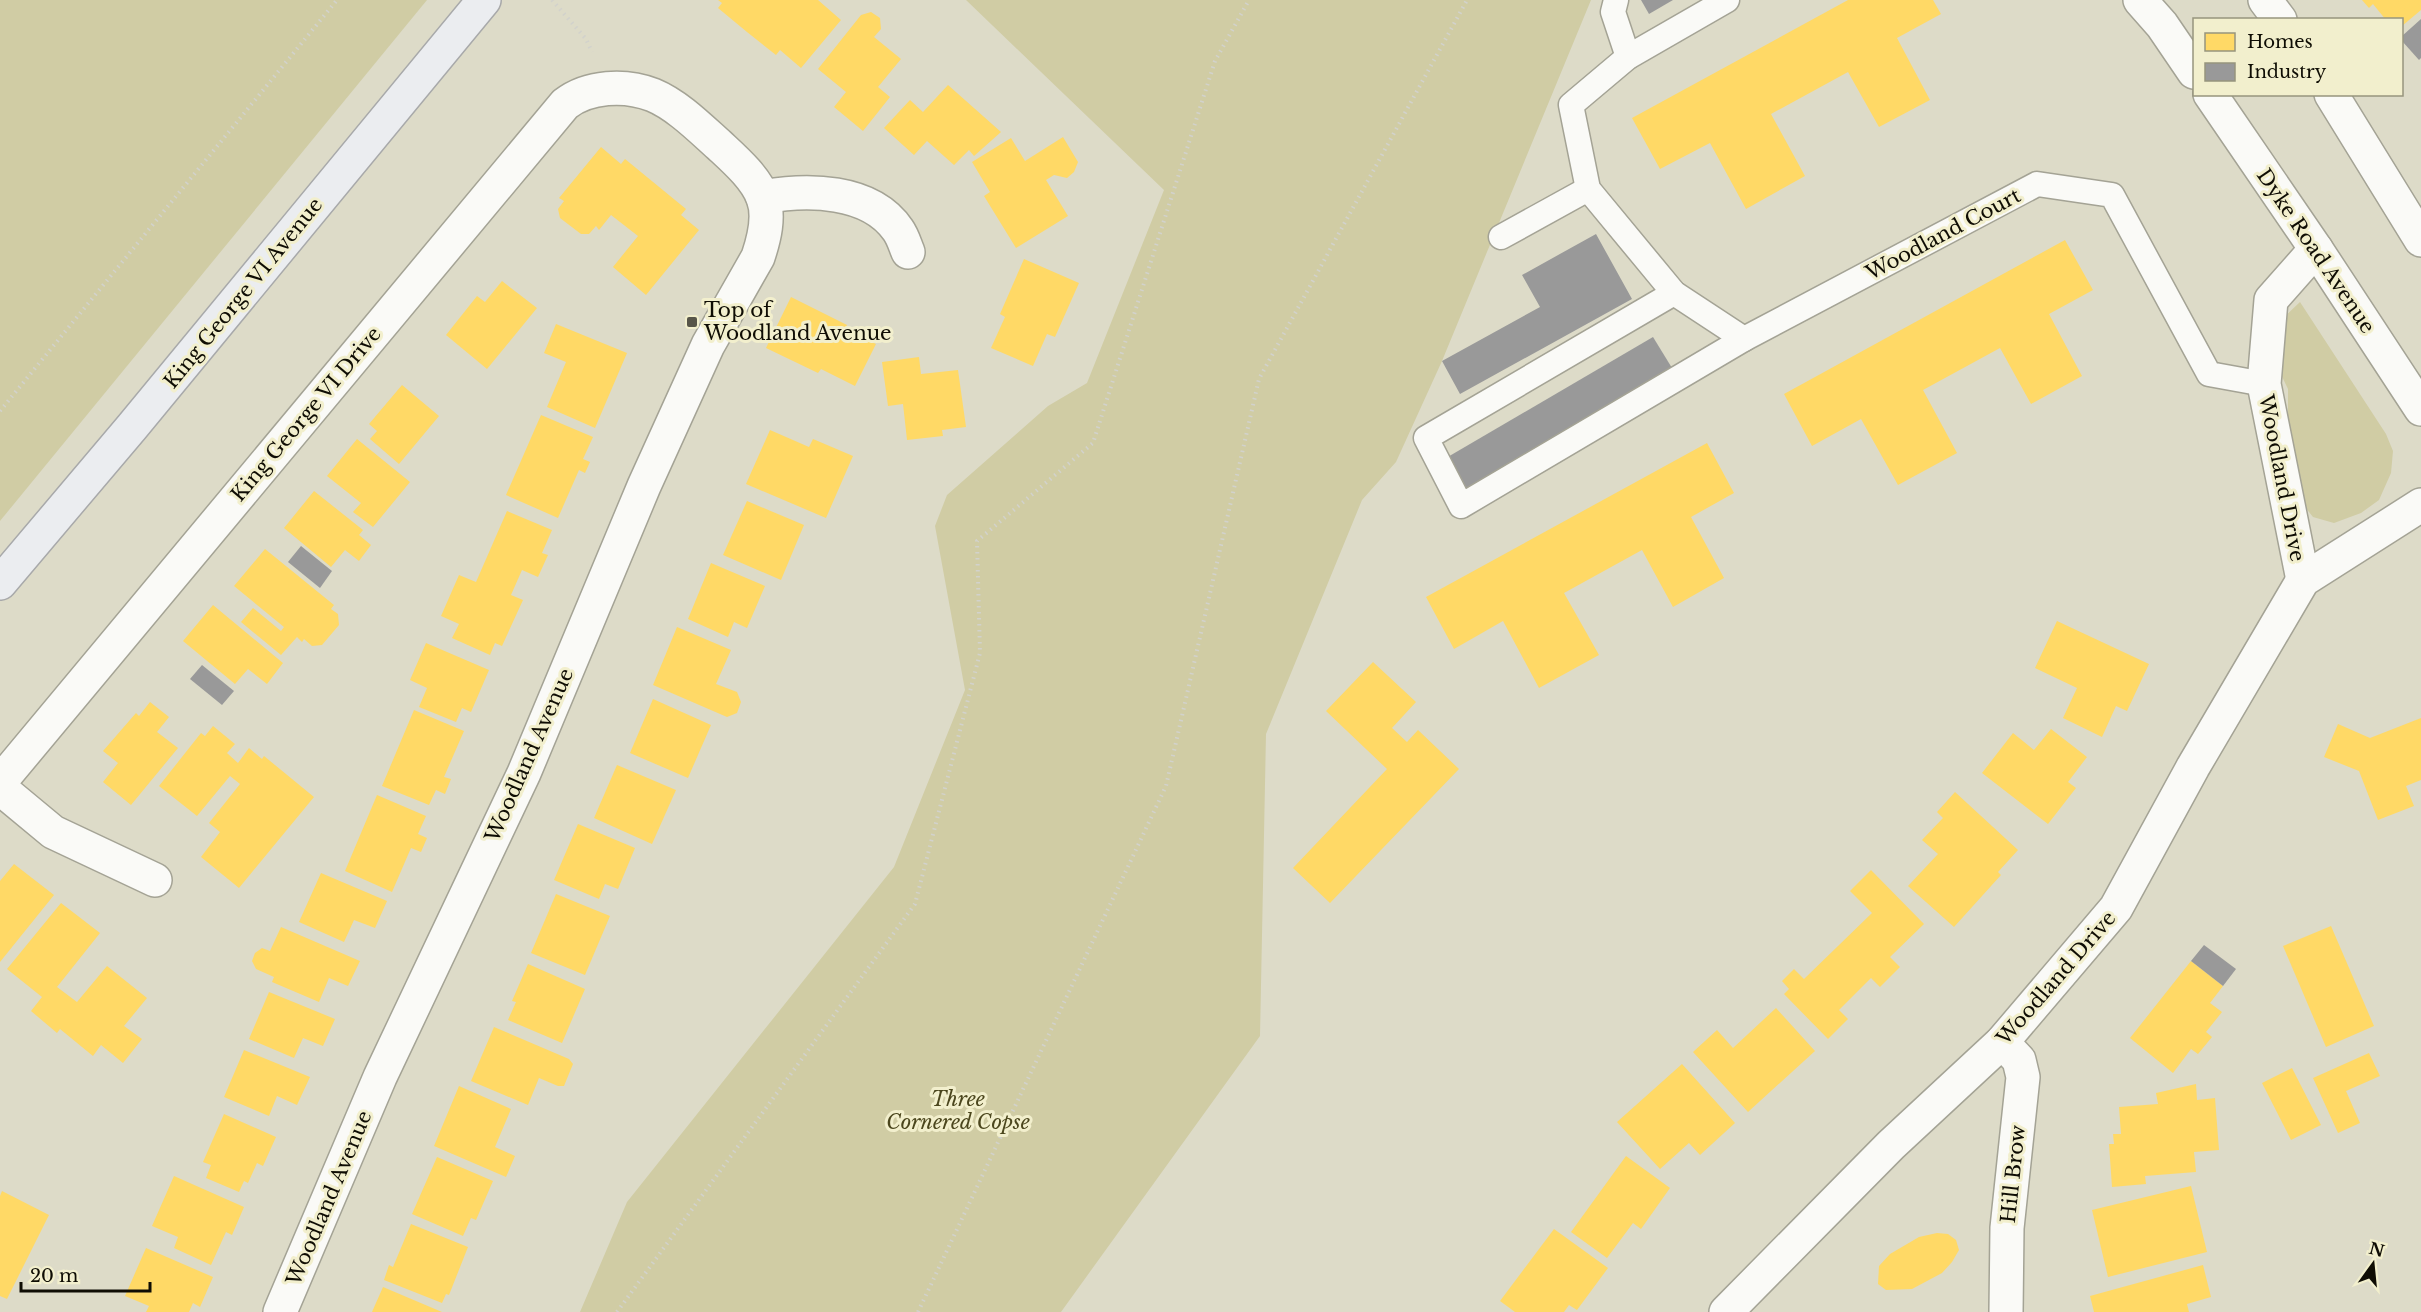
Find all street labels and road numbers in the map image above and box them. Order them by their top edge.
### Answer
street label: Dyke Road Avenue [2252,164,2380,338]
street label: Woodland Court [1861,183,2025,285]
street label: King George VI Avenue [159,193,327,393]
street label: King George VI Drive [226,322,386,506]
street label: Woodland Drive [2254,392,2310,563]
street label: Woodland Avenue [479,664,578,846]
street label: Woodland Drive [1991,906,2121,1051]
street label: Woodland Avenue [281,1107,377,1290]
street label: Hill Brow [1996,1124,2030,1224]

